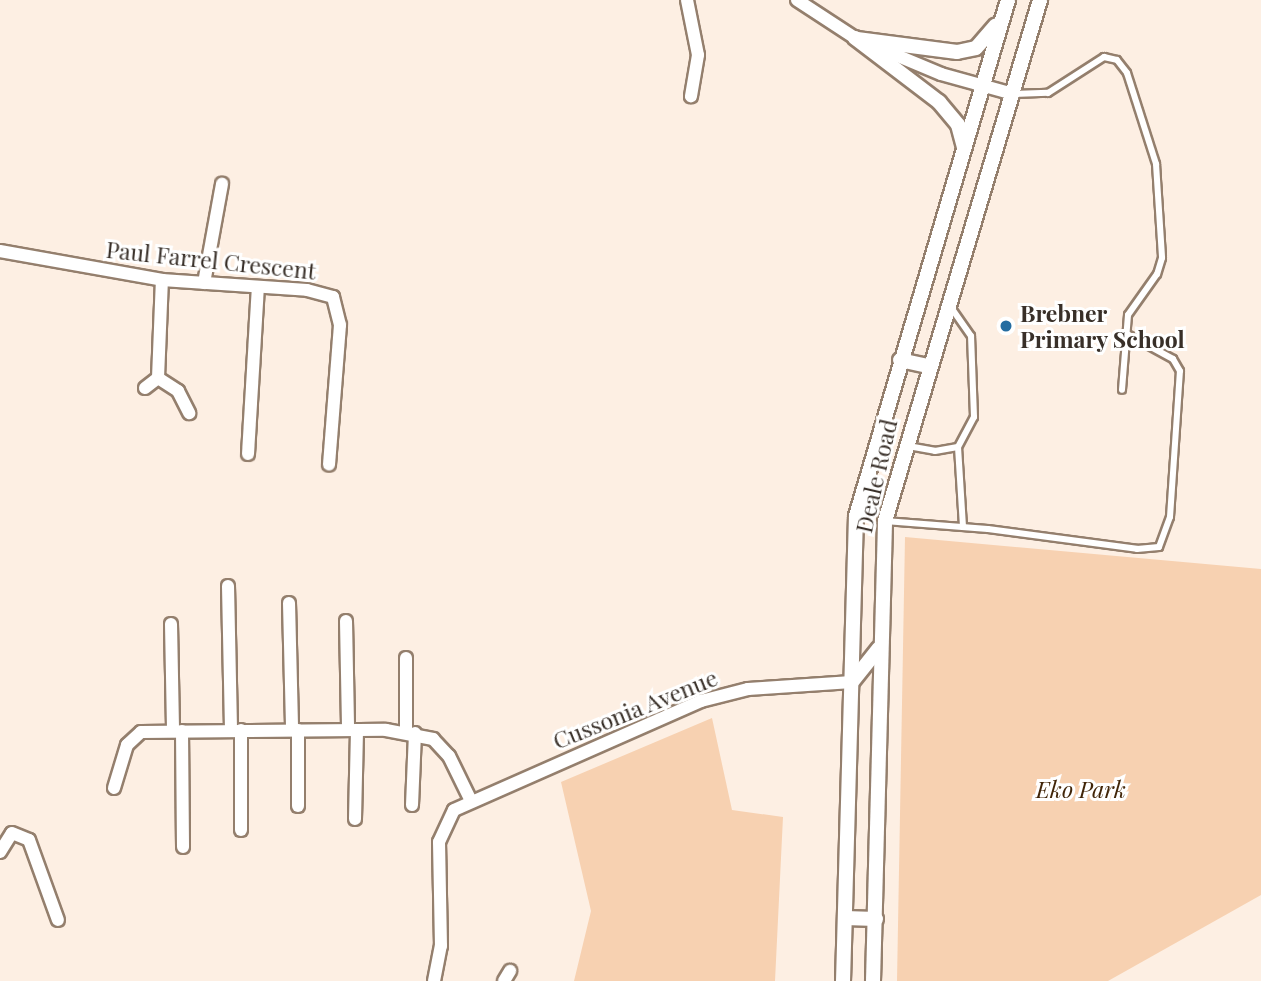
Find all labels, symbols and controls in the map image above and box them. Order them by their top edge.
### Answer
street label: Paul Farrel Crescent [105,235,317,285]
place label: Brebner Primary School [1020,299,1185,353]
marker: Brebner Primary School [998,318,1014,334]
street label: Deale Road [850,416,902,536]
street label: Cussonia Avenue [548,663,722,755]
park label: Eko Park [1036,775,1126,803]

